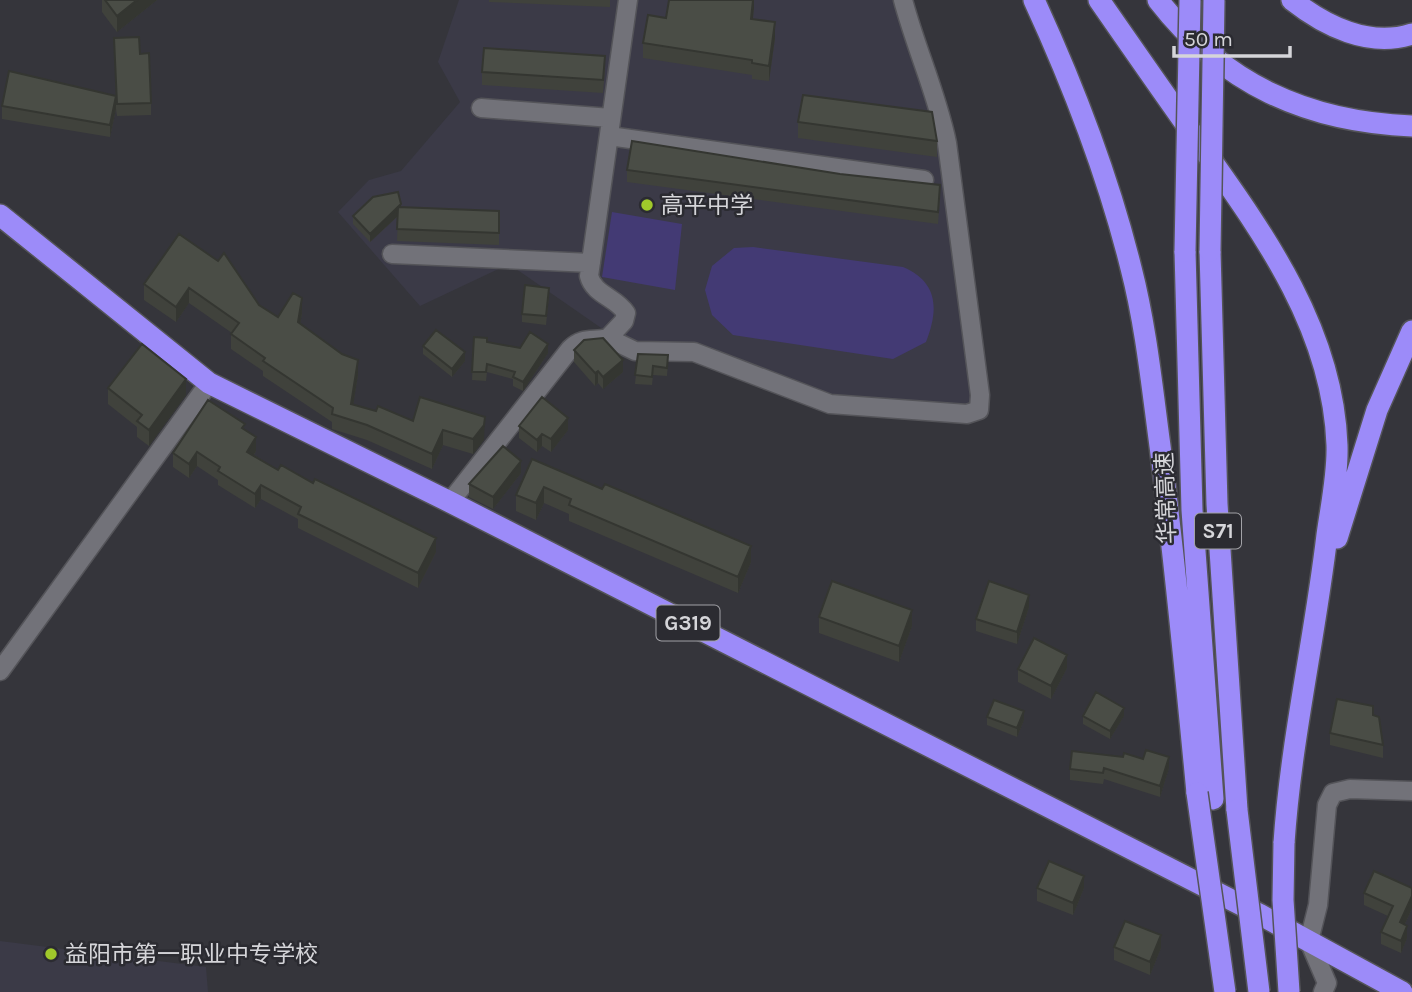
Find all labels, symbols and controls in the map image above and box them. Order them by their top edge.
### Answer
scale bar [1174,14,1290,58]
text: 50 m [1184,27,1233,51]
place label: 高平中学 [661,192,753,219]
marker: 高平中学 [639,197,655,213]
street label: 华常高速 [1151,452,1181,544]
road number: S71 [1195,514,1241,548]
road number: G319 [656,606,720,640]
place label: 益阳市第一职业中专学校 [65,941,318,968]
marker: 益阳市第一职业中专学校 [43,946,59,962]

